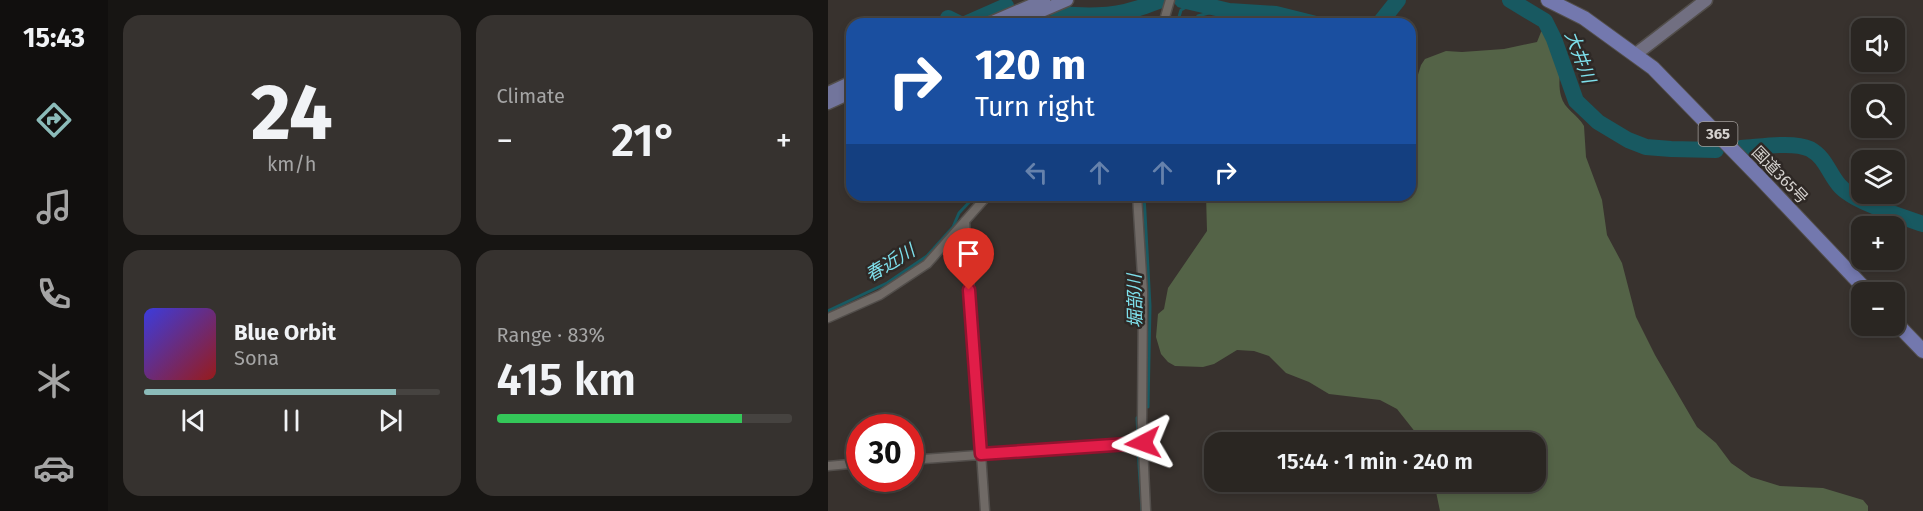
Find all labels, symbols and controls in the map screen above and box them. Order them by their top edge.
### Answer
map controls [1851,18,1905,336]
button: sound [1851,18,1905,72]
text: 15:43 [23,22,85,54]
water label: 大井川 [1560,28,1601,88]
text: 120 m [975,40,1086,90]
icon: right [876,42,954,120]
text: 24 [251,66,333,160]
text: Climate [497,84,565,108]
button: search [1851,84,1905,138]
text: Turn right [975,91,1095,123]
icon: directions [33,99,75,141]
text: 21° [611,114,677,168]
text: − [497,121,513,161]
text: + [776,121,792,161]
road number: 365 [1698,122,1738,146]
street label: 国道365号 [1748,142,1812,208]
button: layers [1851,150,1905,204]
text: km/h [267,152,317,176]
icon: left [1020,156,1053,189]
icon: ahead [1083,156,1116,189]
icon: ahead [1146,156,1179,189]
icon: right [1209,156,1242,189]
icon: music [33,186,75,228]
button: + [1851,216,1905,270]
pin [943,228,994,290]
icon: arrive [952,237,985,270]
water label: 春近川 [861,239,921,286]
water label: 堀部川 [1123,272,1146,328]
icon: phone [33,273,75,315]
button: − [1851,282,1905,336]
text: Blue Orbit [234,319,336,346]
text: Range · 83% [497,323,605,347]
text: Sona [234,346,279,370]
text: 415 km [497,353,636,407]
icon: climate [33,360,75,402]
icon: previous [177,404,210,437]
icon: pause [275,404,308,437]
icon: next [374,404,407,437]
position arrow [1111,411,1175,475]
speed limit sign: 30 [846,414,924,492]
icon: car [33,447,75,489]
text: 15:44 · 1 min · 240 m [1277,448,1473,475]

